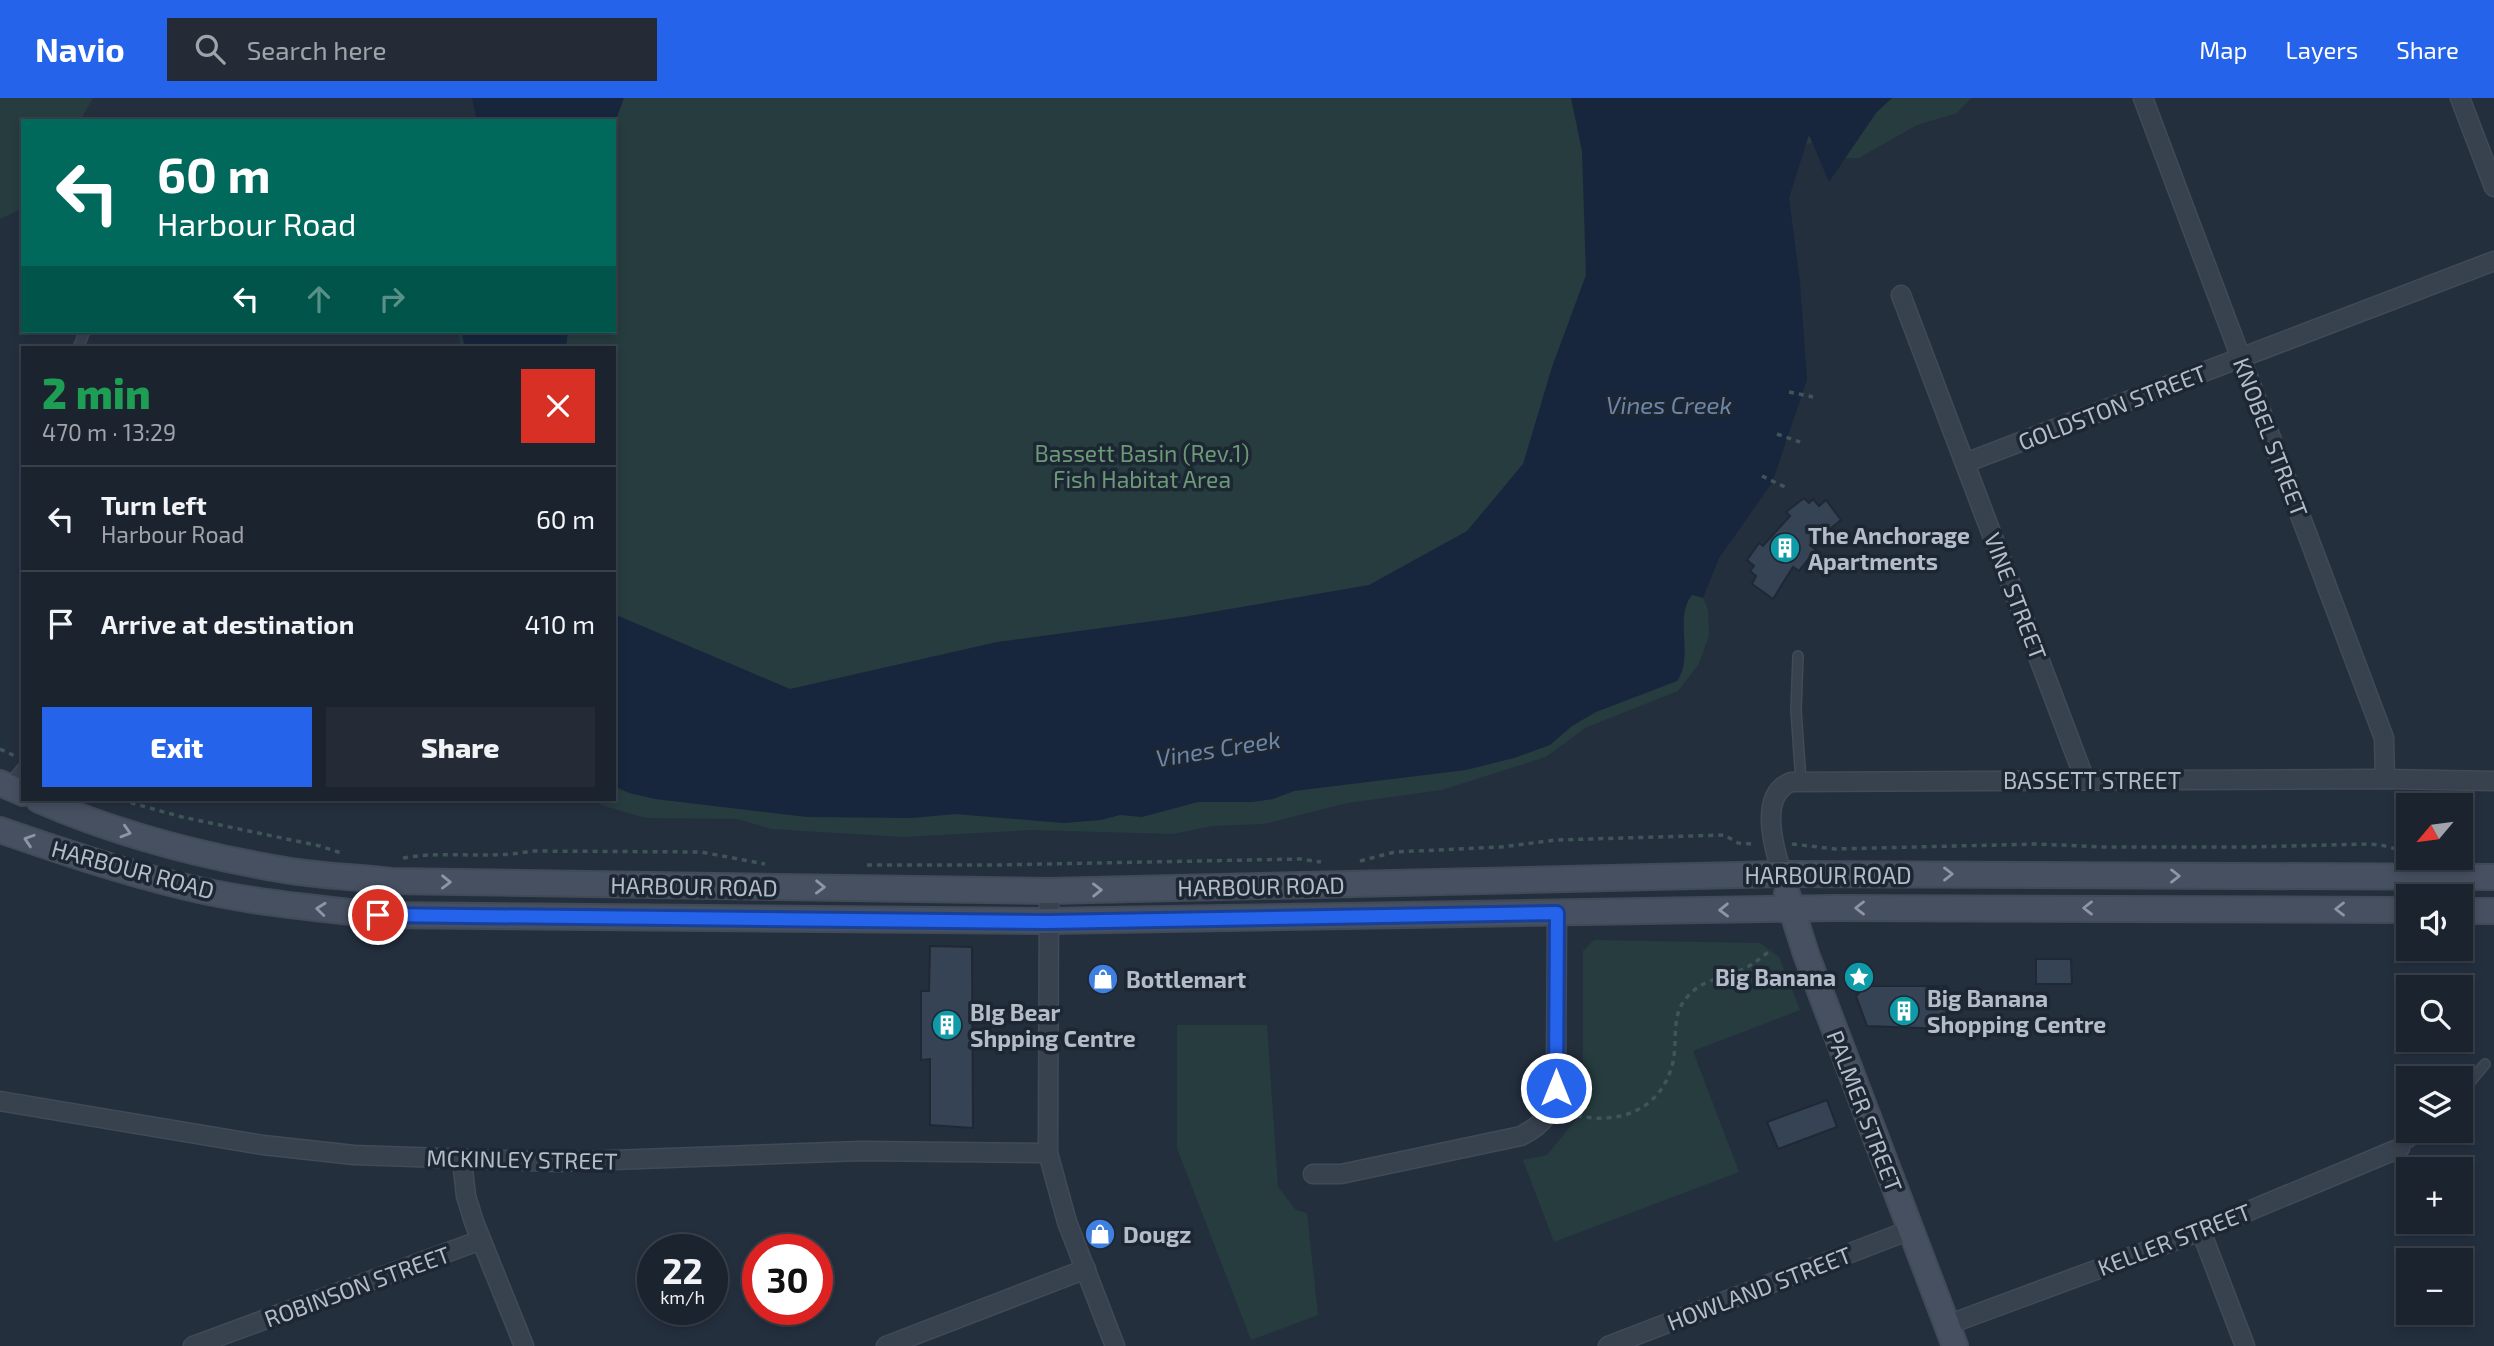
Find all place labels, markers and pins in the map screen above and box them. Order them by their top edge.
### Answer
place label: The Anchorage Apartments [1808,521,1970,575]
building icon: The Anchorage Apartments [1768,531,1802,565]
pin [348,885,408,945]
place icon: Big Banana [1842,960,1876,994]
shop icon: Bottlemart [1086,962,1120,996]
place label: Big Banana [1715,963,1836,991]
place label: Bottlemart [1126,965,1246,993]
place label: Big Banana Shopping Centre [1927,984,2106,1038]
building icon: Big Banana Shopping Centre [1887,994,1921,1028]
place label: BIg Bear Shpping Centre [970,998,1136,1052]
building icon: BIg Bear Shpping Centre [930,1008,964,1042]
shop icon: Dougz [1083,1217,1117,1251]
place label: Dougz [1123,1220,1191,1248]

